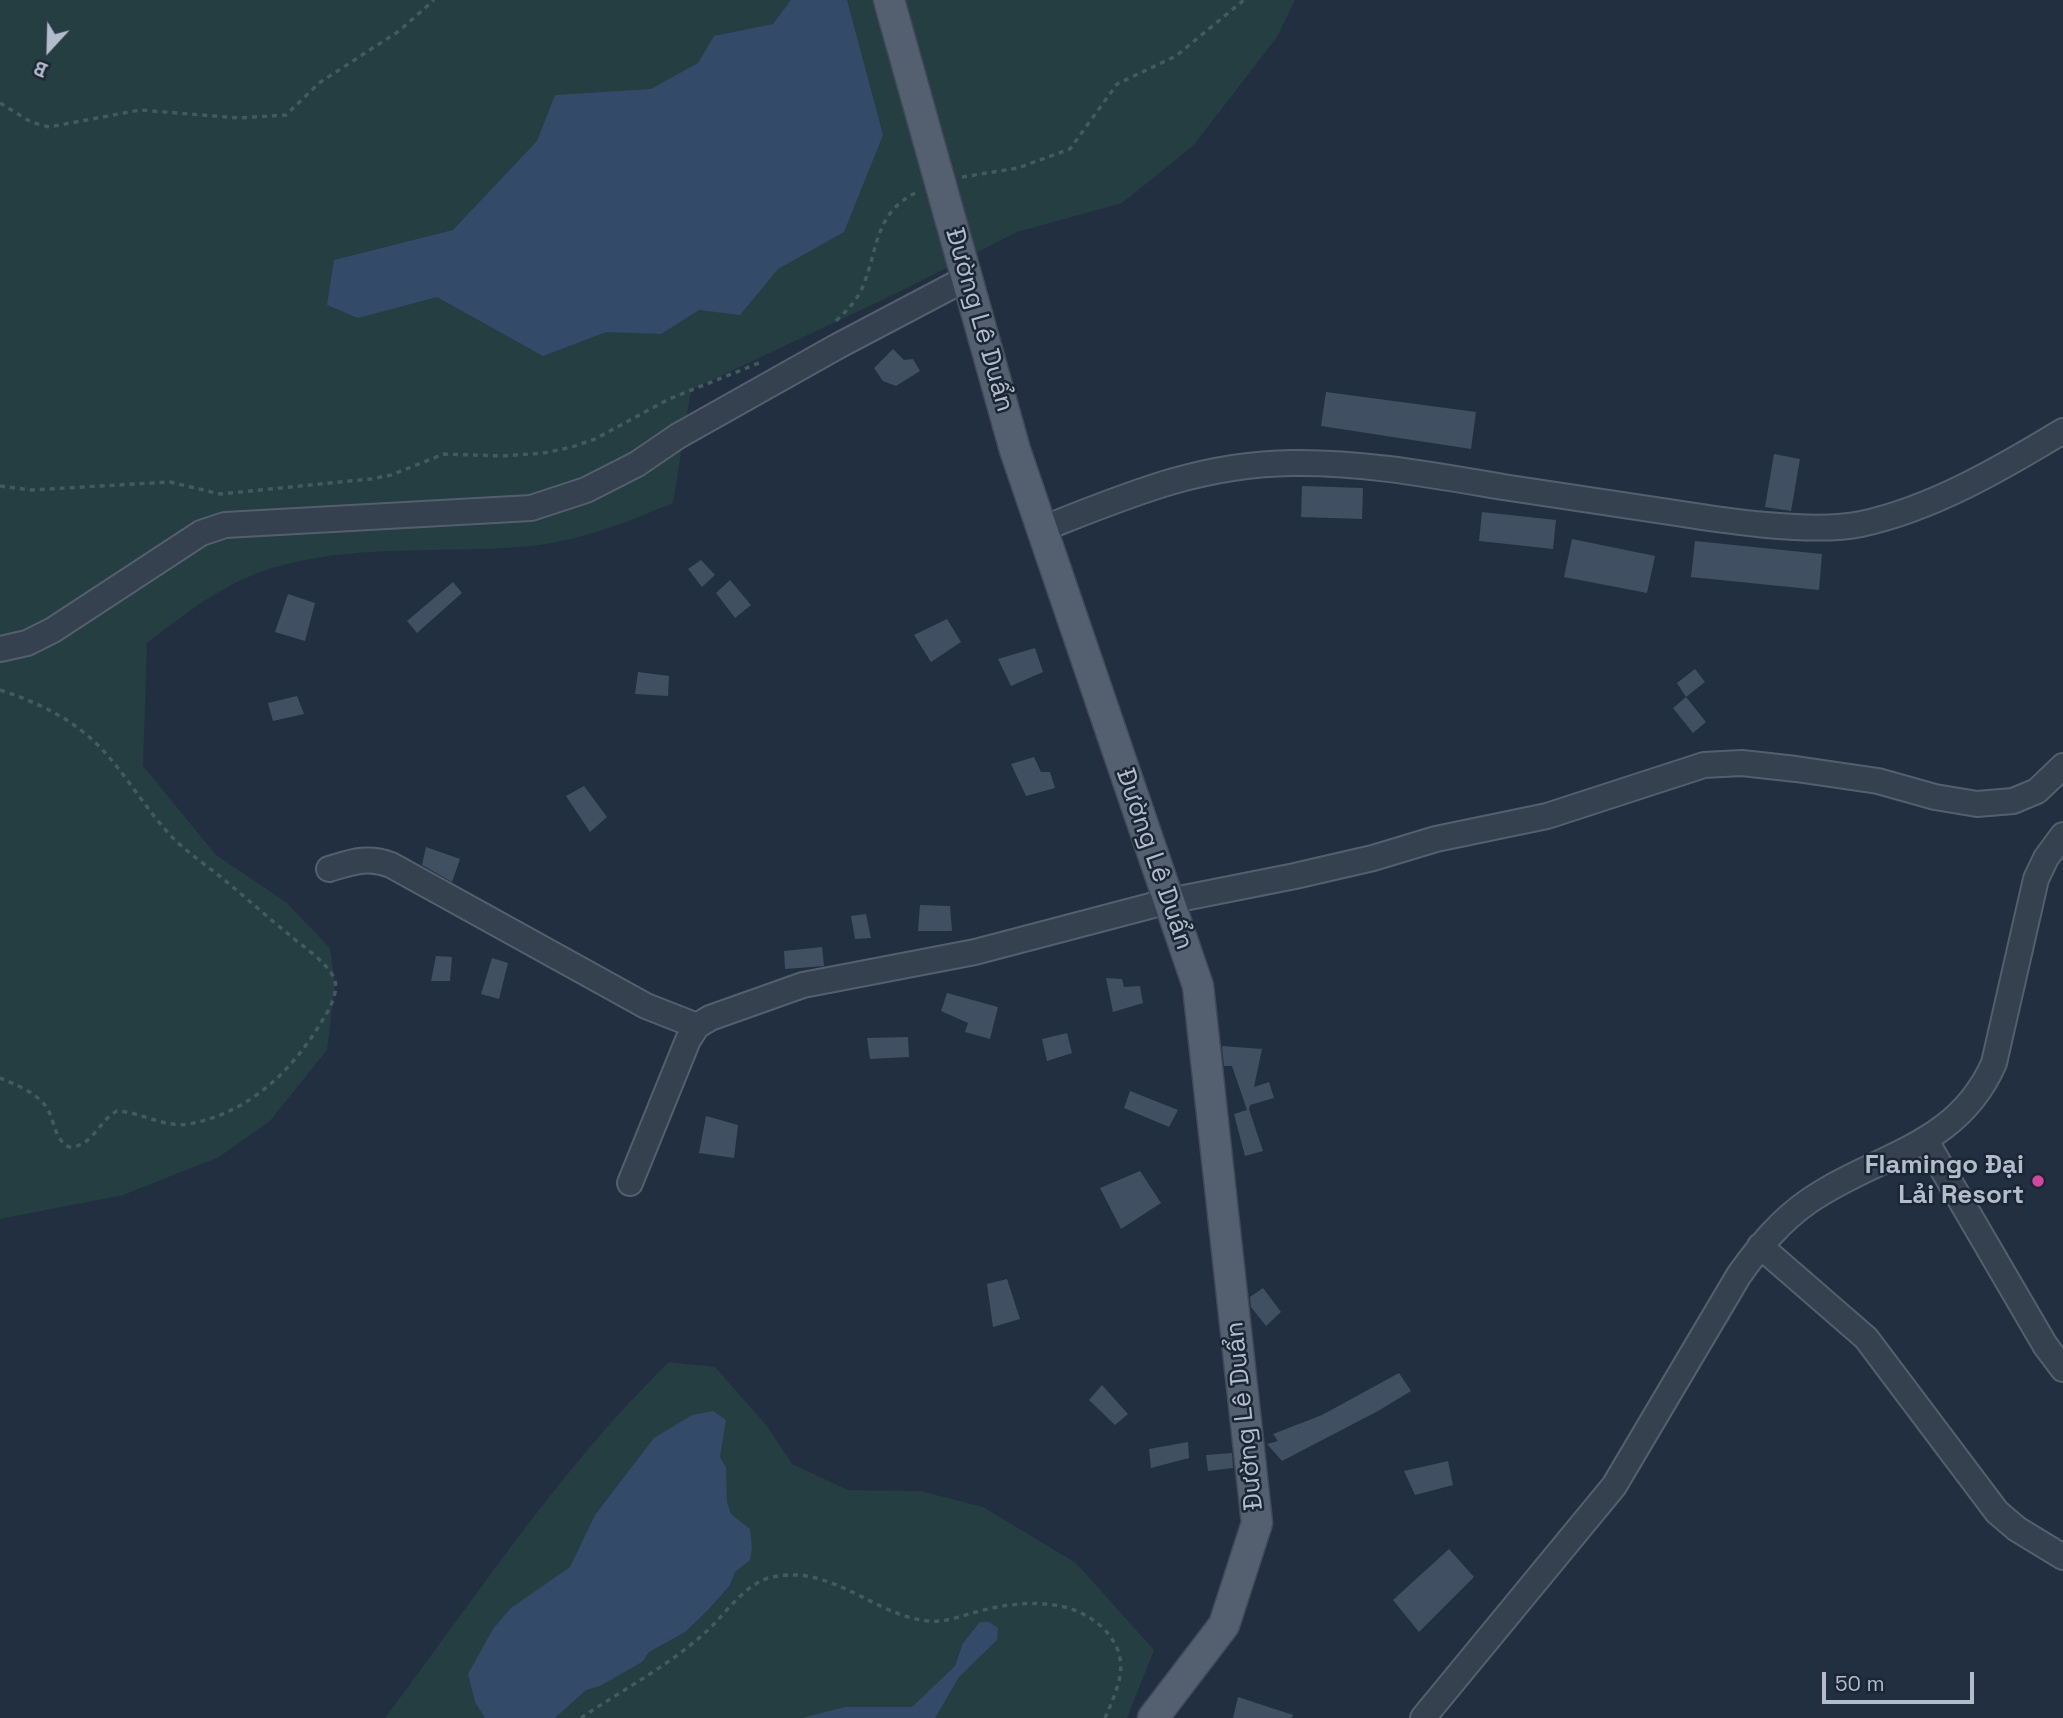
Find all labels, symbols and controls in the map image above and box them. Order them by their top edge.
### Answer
north arrow [14,14,84,84]
text: B [30,55,51,83]
street label: Đường Lê Duẩn [938,225,1020,415]
street label: Đường Lê Duẩn [1108,764,1200,954]
place label: Flamingo Đại Lải Resort [1865,1150,2024,1212]
marker: Flamingo Đại Lải Resort [2030,1173,2046,1189]
street label: Đường Lê Duẩn [1220,1320,1270,1512]
scale bar [1825,1658,1977,1702]
text: 50 m [1835,1670,1885,1697]

